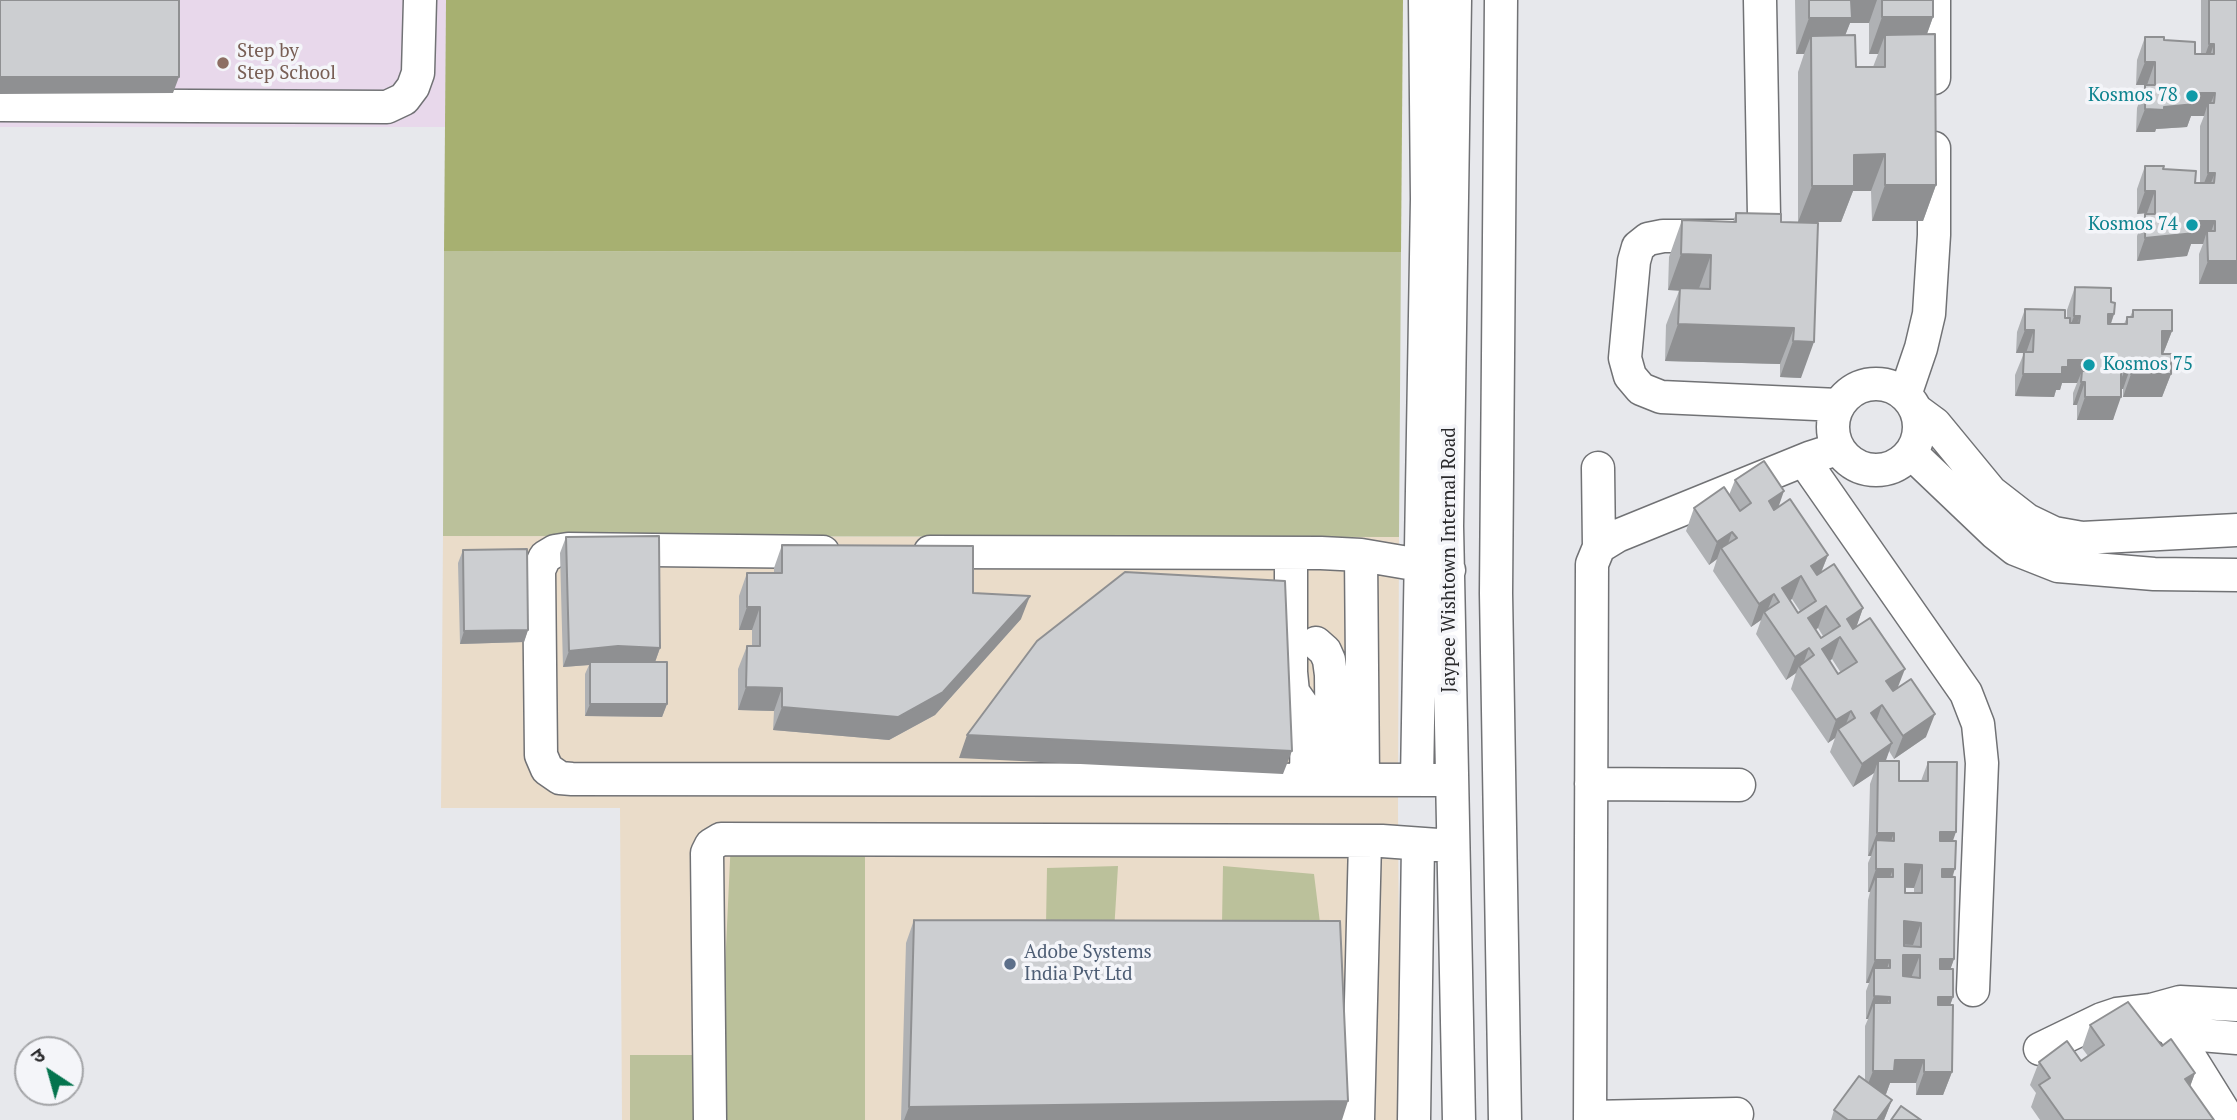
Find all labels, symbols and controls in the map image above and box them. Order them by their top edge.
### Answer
place label: Step by Step School [237,41,336,85]
marker: Step by Step School [215,55,231,71]
place label: Kosmos 78 [2088,85,2178,107]
marker: Kosmos 78 [2184,88,2200,104]
place label: Kosmos 74 [2088,214,2178,236]
marker: Kosmos 74 [2184,217,2200,233]
place label: Kosmos 75 [2103,354,2193,376]
marker: Kosmos 75 [2081,357,2097,373]
street label: Jaypee Wishtown Internal Road [1439,427,1461,693]
place label: Adobe Systems India Pvt Ltd [1024,942,1152,986]
marker: Adobe Systems India Pvt Ltd [1002,956,1018,972]
north arrow [14,1036,84,1106]
text: उ [26,1042,49,1069]

